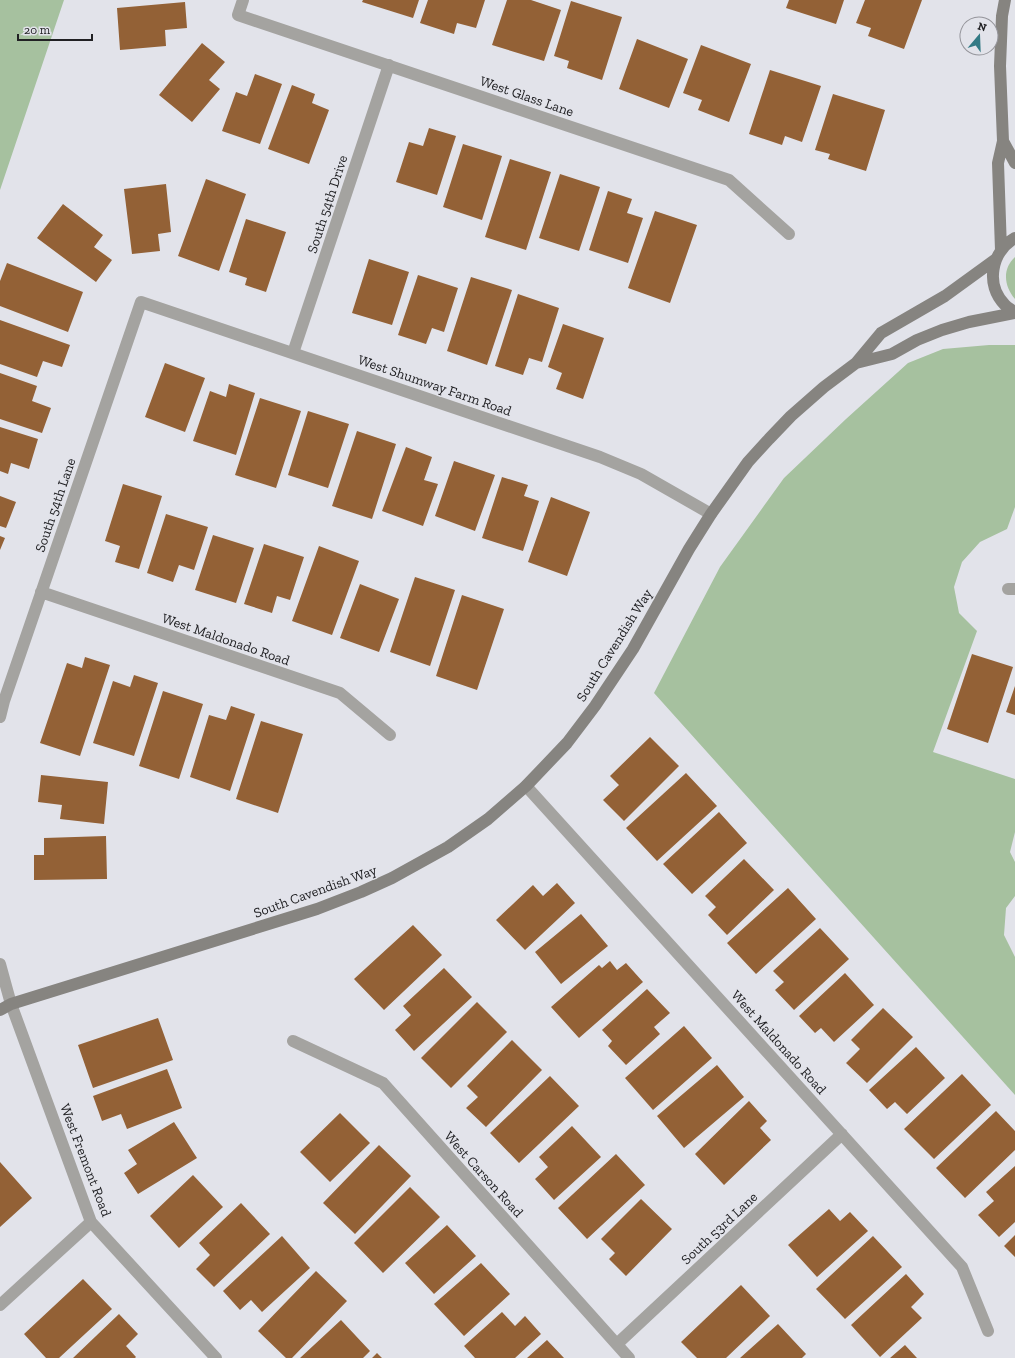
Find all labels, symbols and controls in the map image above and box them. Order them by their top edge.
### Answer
scale bar [18,16,92,42]
north arrow [959,16,999,56]
text: N [976,20,989,35]
text: 20 m [24,23,51,37]
street label: West Glass Lane [478,72,576,121]
street label: South 54th Drive [304,152,351,255]
street label: West Shumway Farm Road [356,351,514,420]
street label: South 54th Lane [31,456,80,554]
street label: South Cavendish Way [573,585,656,705]
street label: West Maldonado Road [160,610,292,669]
street label: South Cavendish Way [251,861,380,922]
street label: West Maldonado Road [727,987,830,1098]
street label: West Fremont Road [56,1101,115,1219]
street label: West Carson Road [441,1128,527,1221]
street label: South 53rd Lane [678,1188,761,1268]

